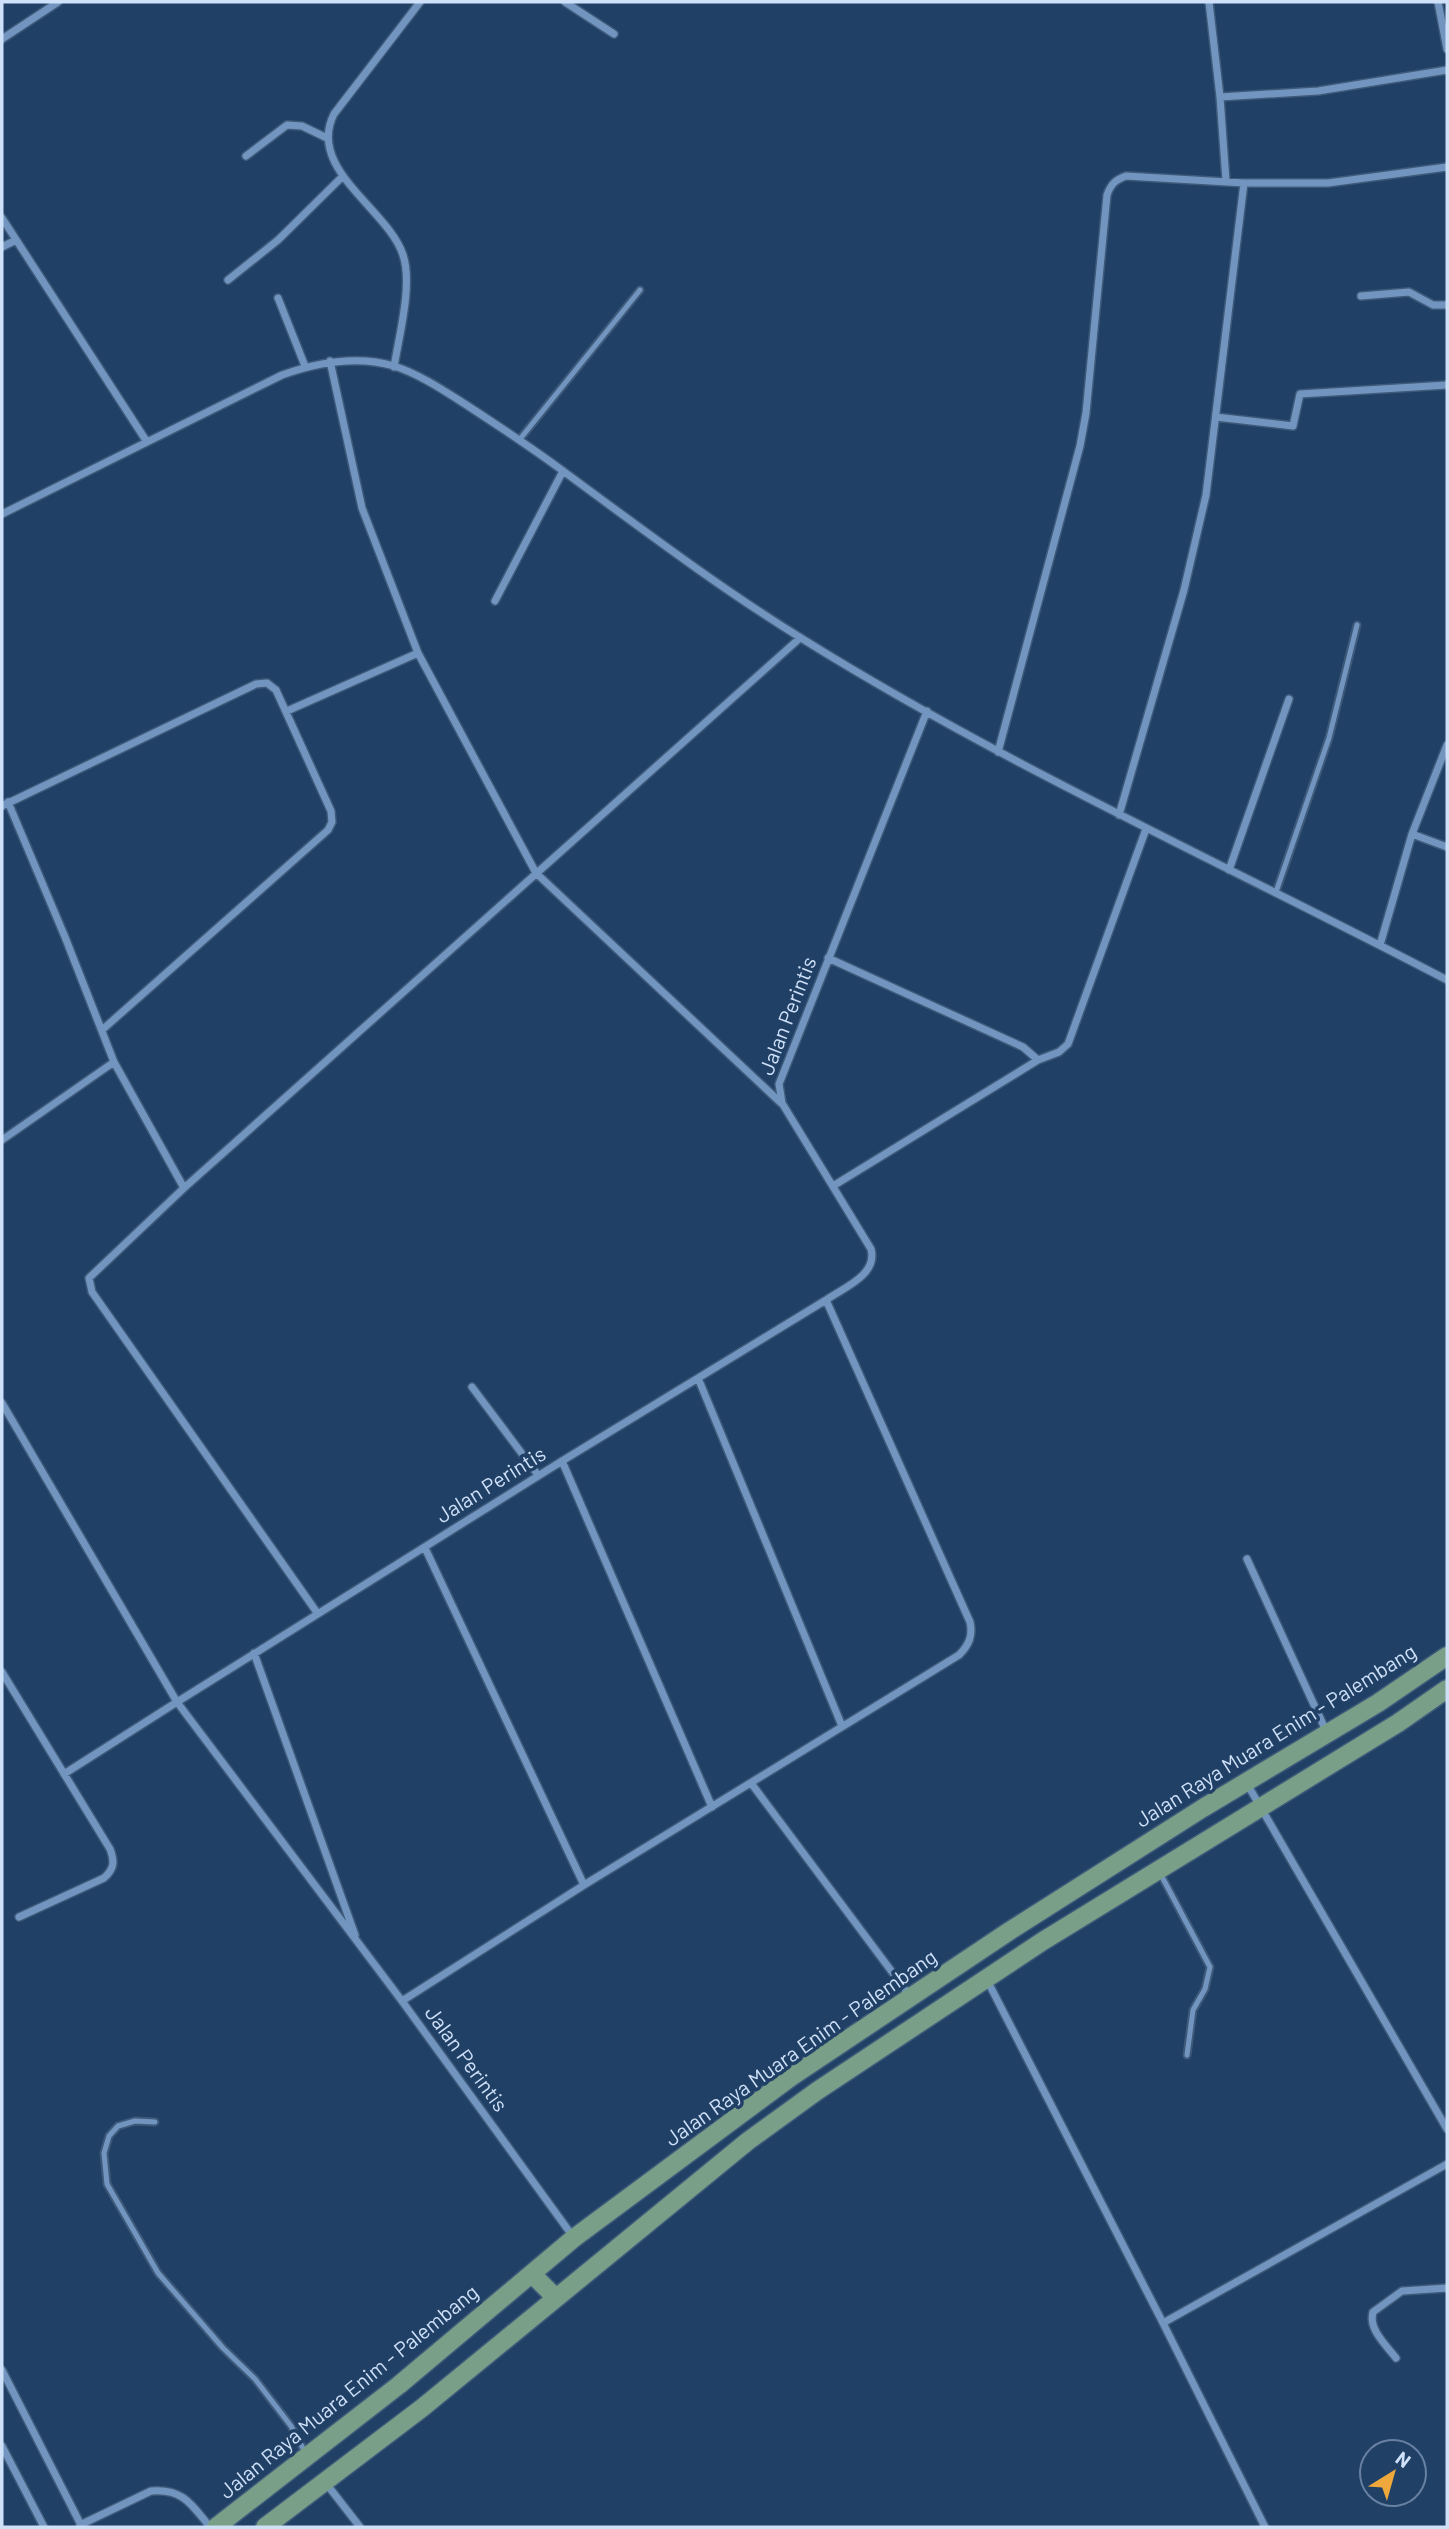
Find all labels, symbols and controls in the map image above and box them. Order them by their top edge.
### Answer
street label: Jalan Perintis [753,953,821,1078]
street label: Jalan Perintis [431,1440,550,1527]
street label: Jalan Raya Muara Enim - Palembang [1130,1638,1420,1832]
street label: Jalan Raya Muara Enim - Palembang [659,1943,941,2150]
street label: Jalan Perintis [420,2000,514,2116]
street label: Jalan Raya Muara Enim - Palembang [214,2279,483,2503]
north arrow [1358,2438,1428,2508]
text: N [1392,2446,1416,2472]

